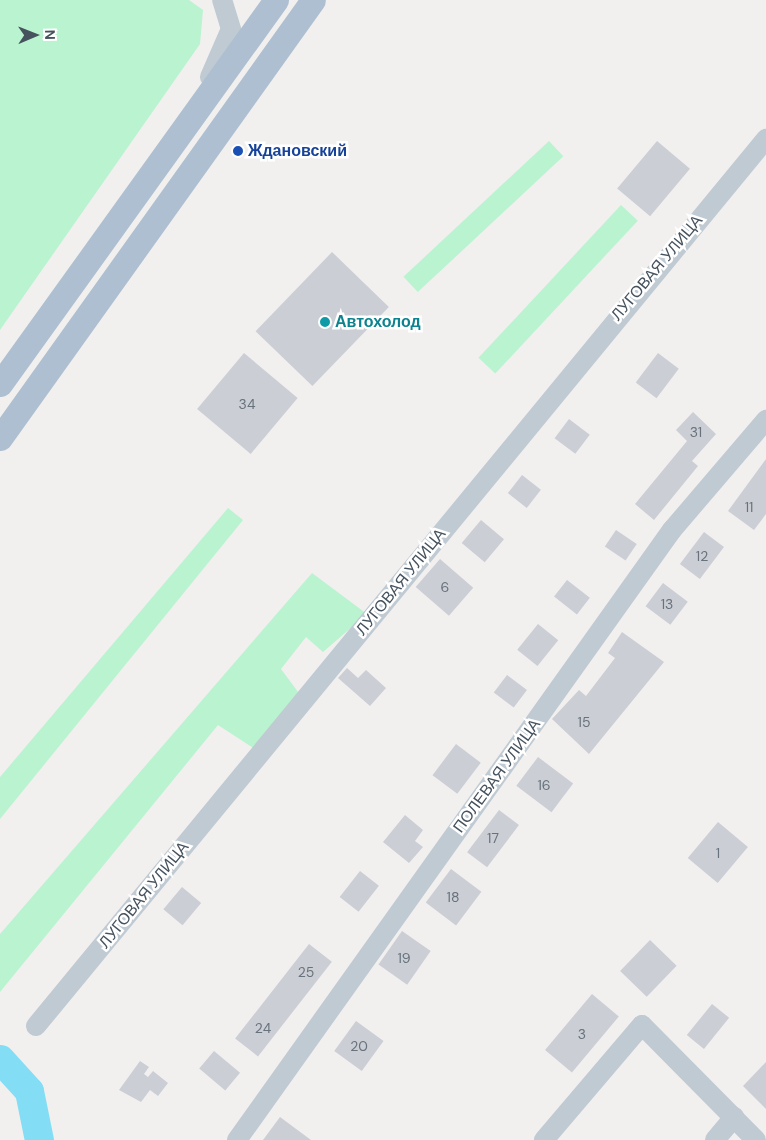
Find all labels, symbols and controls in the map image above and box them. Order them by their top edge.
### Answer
north arrow [10,10,60,60]
text: N [41,29,59,40]
place label: Ждановский [248,141,347,161]
marker: Ждановский [232,145,244,157]
street label: ЛУГОВАЯ УЛИЦА [607,211,707,325]
place label: Автохолод [335,312,421,332]
marker: Автохолод [319,316,331,328]
house number: 34 [239,396,255,412]
house number: 31 [690,424,702,440]
house number: 11 [745,499,753,515]
street label: ЛУГОВАЯ УЛИЦА [352,525,450,639]
house number: 12 [696,548,708,564]
house number: 6 [441,579,449,595]
house number: 13 [661,596,673,612]
house number: 15 [578,714,590,730]
street label: ПОЛЕВАЯ УЛИЦА [449,715,545,837]
house number: 16 [537,777,551,793]
house number: 17 [487,830,499,846]
street label: ЛУГОВАЯ УЛИЦА [95,838,193,952]
house number: 1 [716,845,720,861]
house number: 18 [447,889,459,905]
house number: 19 [397,950,411,966]
house number: 25 [298,964,314,980]
house number: 24 [255,1020,271,1036]
house number: 3 [578,1026,586,1042]
house number: 20 [350,1038,368,1054]

